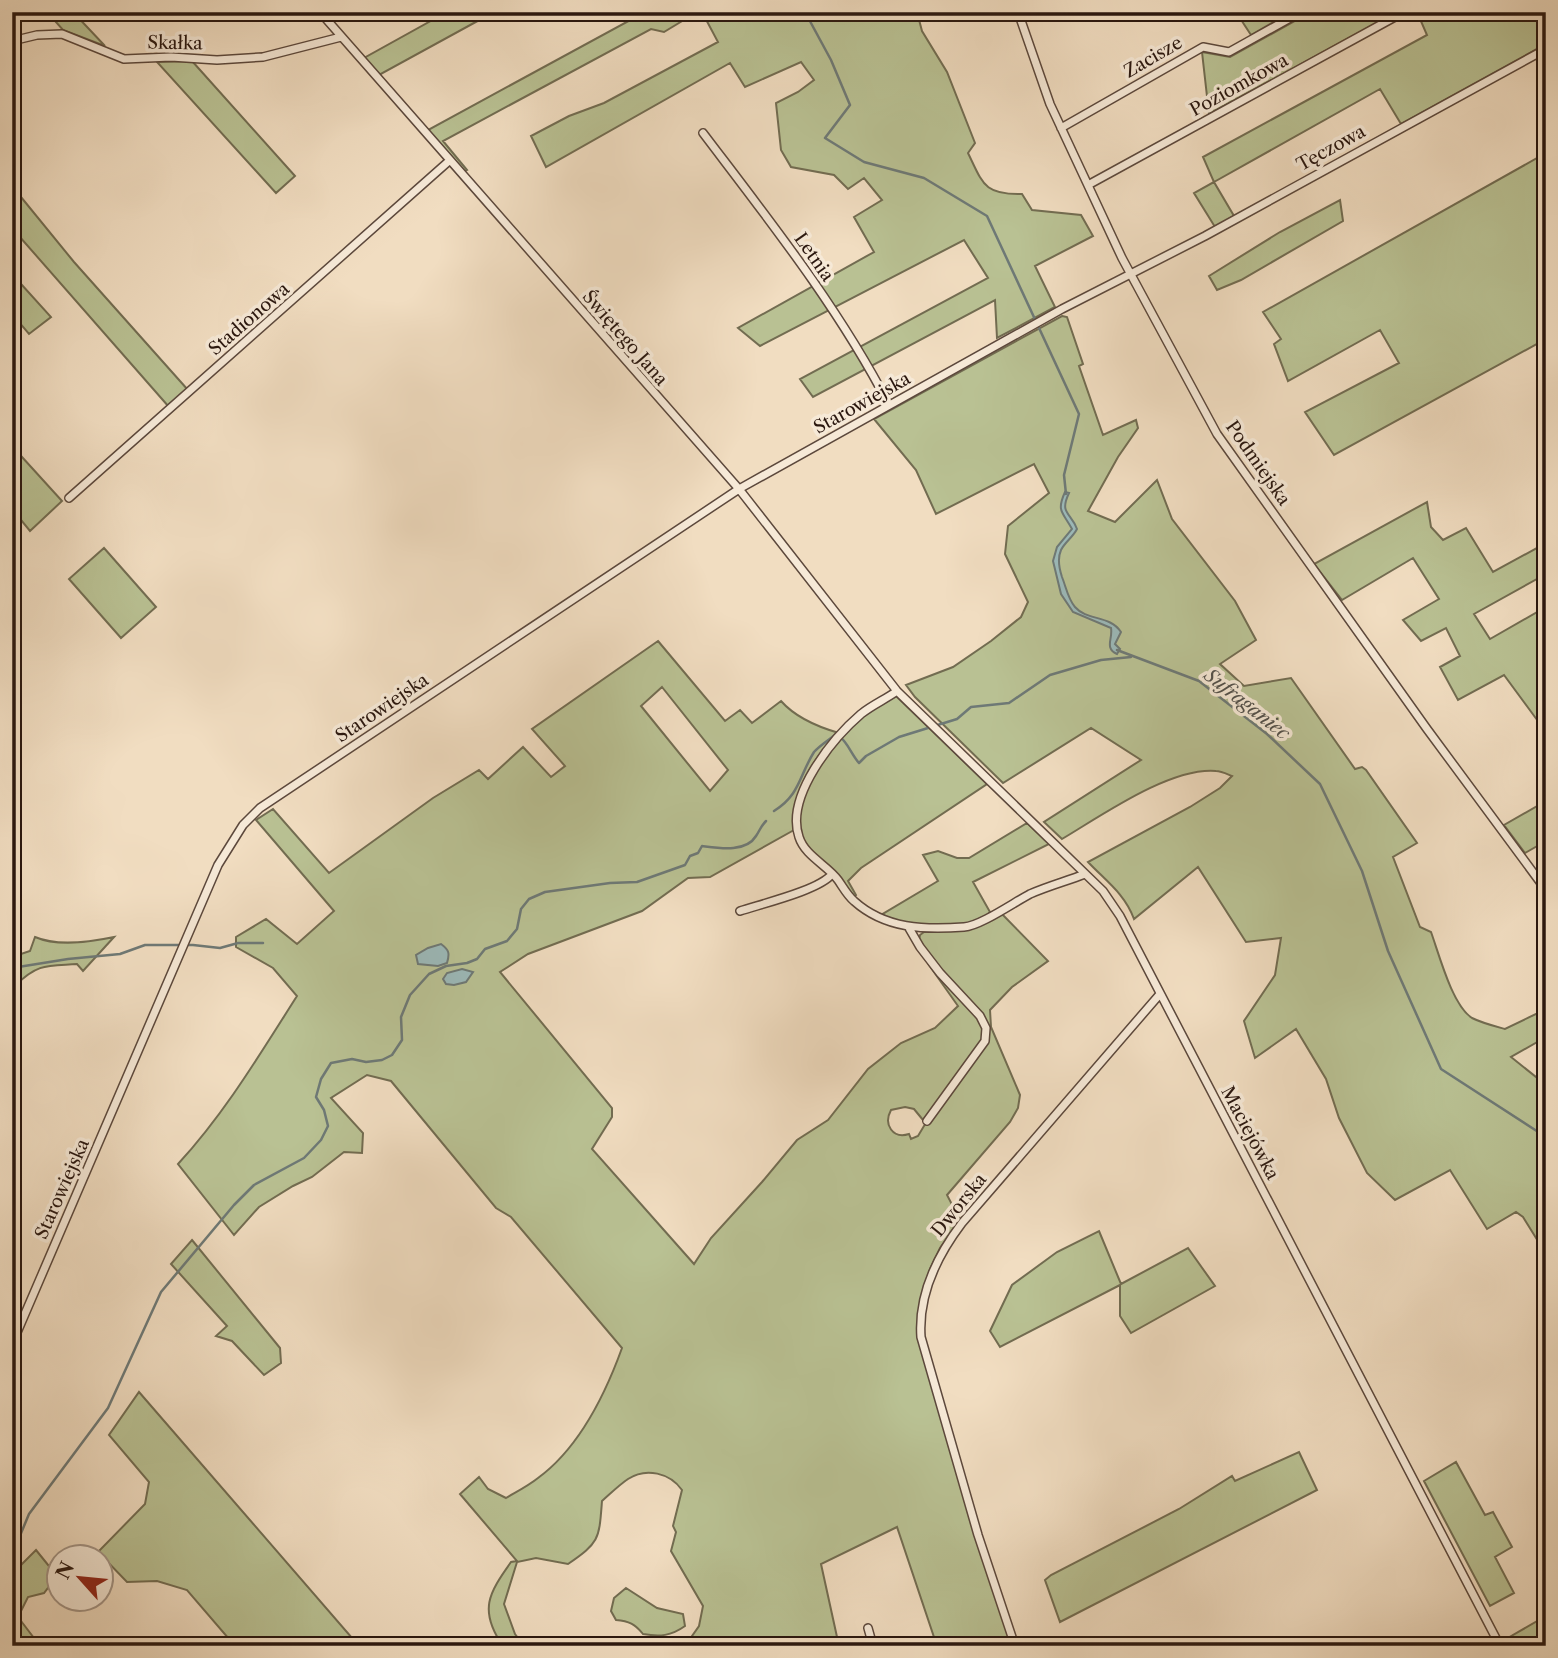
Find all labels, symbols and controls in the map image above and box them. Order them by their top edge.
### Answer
street label: Skałka [147,32,203,54]
street label: Zacisze [1120,32,1186,82]
street label: Poziomkowa [1186,49,1292,121]
street label: Tęczowa [1293,120,1370,176]
street label: Letnia [789,228,839,286]
street label: Stadionowa [204,278,294,360]
street label: Świętego Jana [578,285,673,391]
street label: Starowiejska [810,367,915,439]
street label: Podmiejska [1221,416,1295,510]
water label: Sufraganiec [1199,663,1295,745]
street label: Starowiejska [331,669,433,747]
street label: Maciejówka [1216,1083,1284,1184]
street label: Starowiejska [30,1135,94,1243]
street label: Dworska [927,1169,991,1241]
north arrow [46,1542,116,1612]
text: N [51,1558,79,1583]

